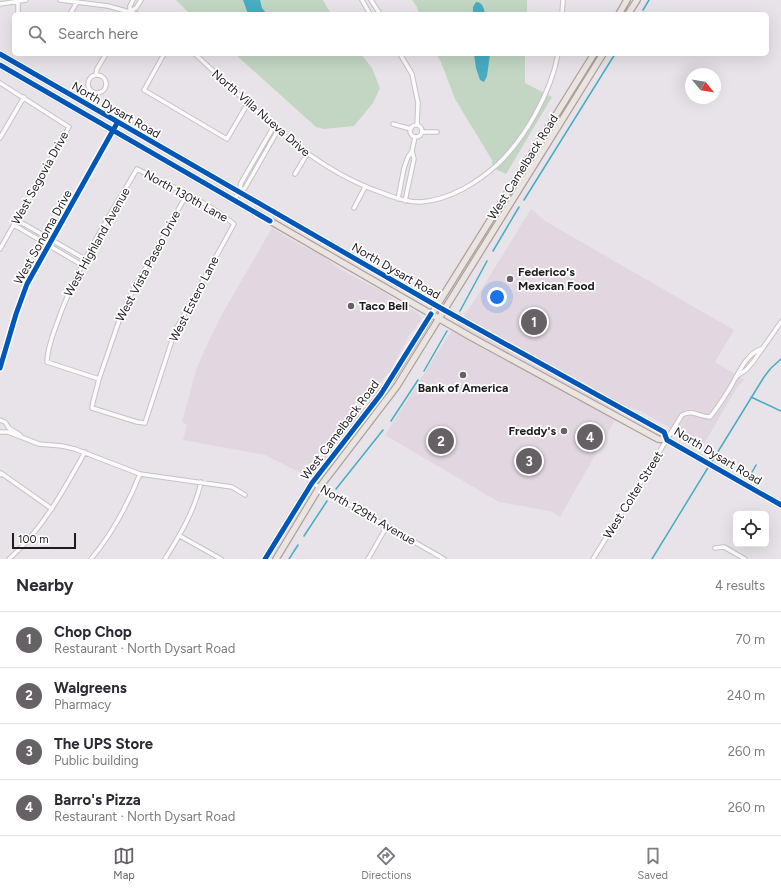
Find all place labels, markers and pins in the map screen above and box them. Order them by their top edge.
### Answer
place label: Federico's Mexican Food [518,265,595,293]
marker: Federico's Mexican Food [505,274,515,284]
place label: Taco Bell [359,299,408,313]
marker: Taco Bell [346,301,356,311]
pin: 1 [521,307,547,337]
marker: Bank of America [458,370,468,380]
place label: Bank of America [418,381,508,395]
pin: 4 [577,422,603,452]
place label: Freddy's [509,424,556,438]
pin: 2 [428,426,454,456]
marker: Freddy's [559,426,569,436]
pin: 3 [516,446,542,476]

